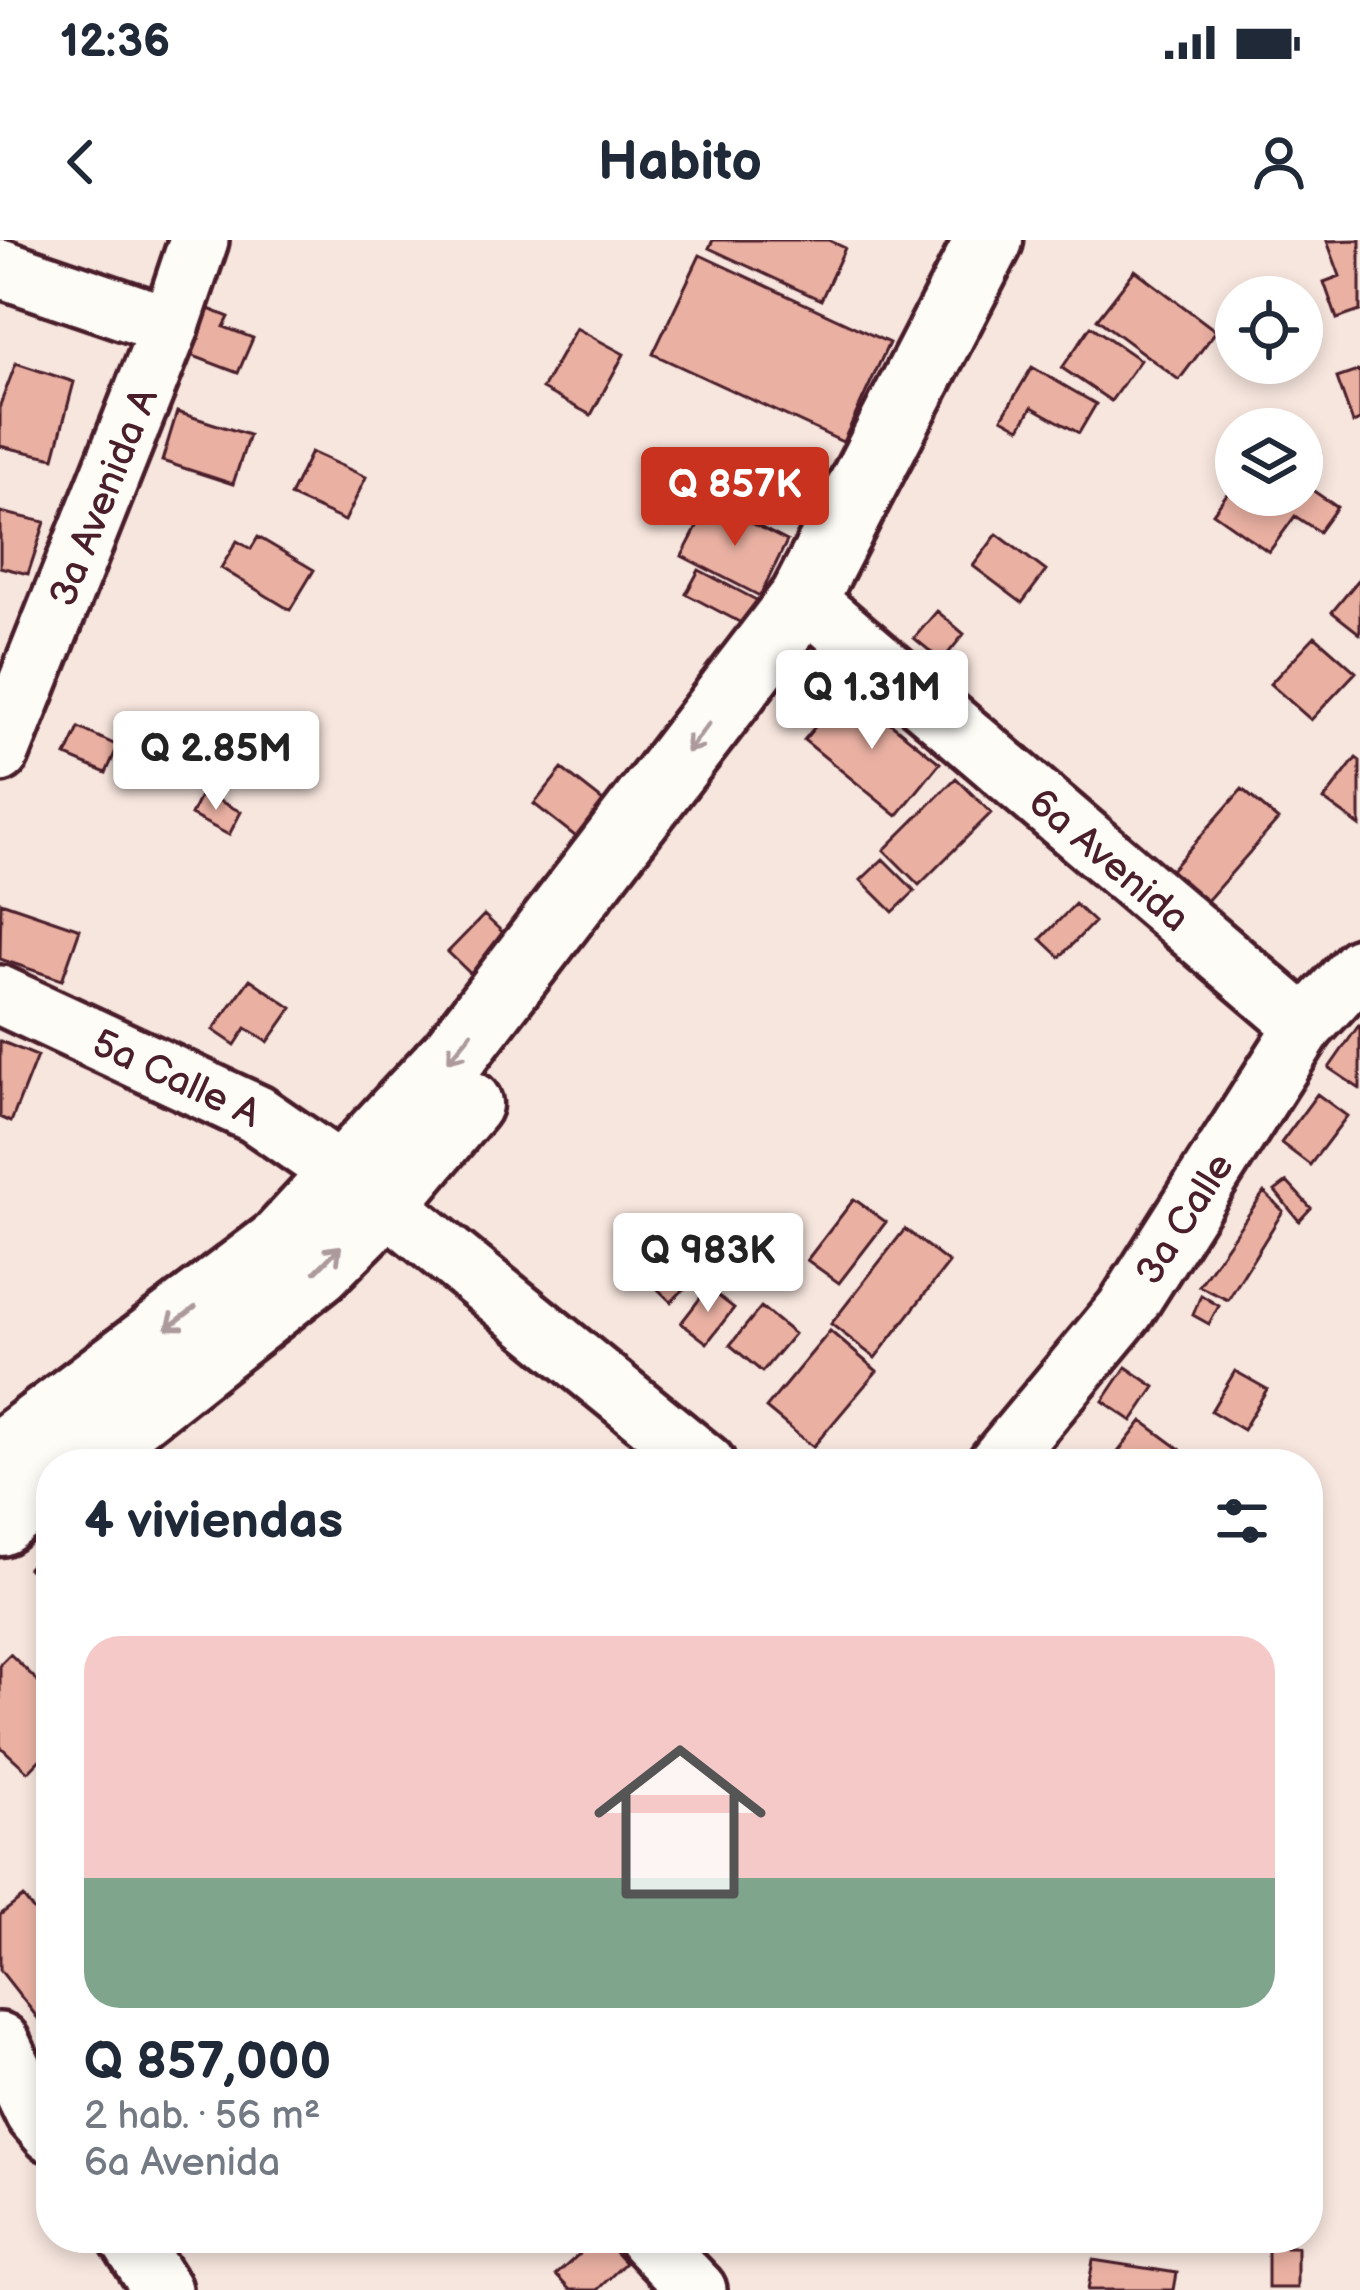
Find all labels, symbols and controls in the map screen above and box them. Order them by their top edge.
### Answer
text: 12:36 [60,15,170,70]
icon: back [48,129,114,195]
icon: person [1246,129,1312,195]
text: Habito [598,130,762,195]
map controls [1215,276,1323,516]
button: locate [1215,276,1323,384]
street label: 3a Avenida A [40,381,169,613]
button: layers [1215,408,1323,516]
pin: Q 857K [637,447,833,549]
text: Q 857K [668,462,802,509]
pin: Q 1.31M [761,650,983,752]
text: Q 1.31M [803,665,941,712]
pin: Q 2.85M [105,711,327,813]
one-way arrow [685,722,712,754]
text: Q 2.85M [140,726,292,773]
street label: 6a Avenida [1018,779,1198,943]
street label: 5a Calle A [85,1020,267,1139]
one-way arrow [447,1030,473,1062]
street label: 3a Calle [1126,1145,1244,1294]
pin: Q 983K [610,1213,806,1315]
text: Q 983K [640,1228,776,1275]
one-way arrow [313,1246,342,1274]
one-way arrow [166,1304,198,1331]
icon: filters [1209,1488,1275,1554]
text: 4 viviendas [84,1491,343,1552]
icon: home [572,1714,788,1930]
text: Q 857,000 [84,2032,331,2093]
text: 2 hab. · 56 m² [84,2093,321,2140]
text: 6a Avenida [84,2140,280,2187]

